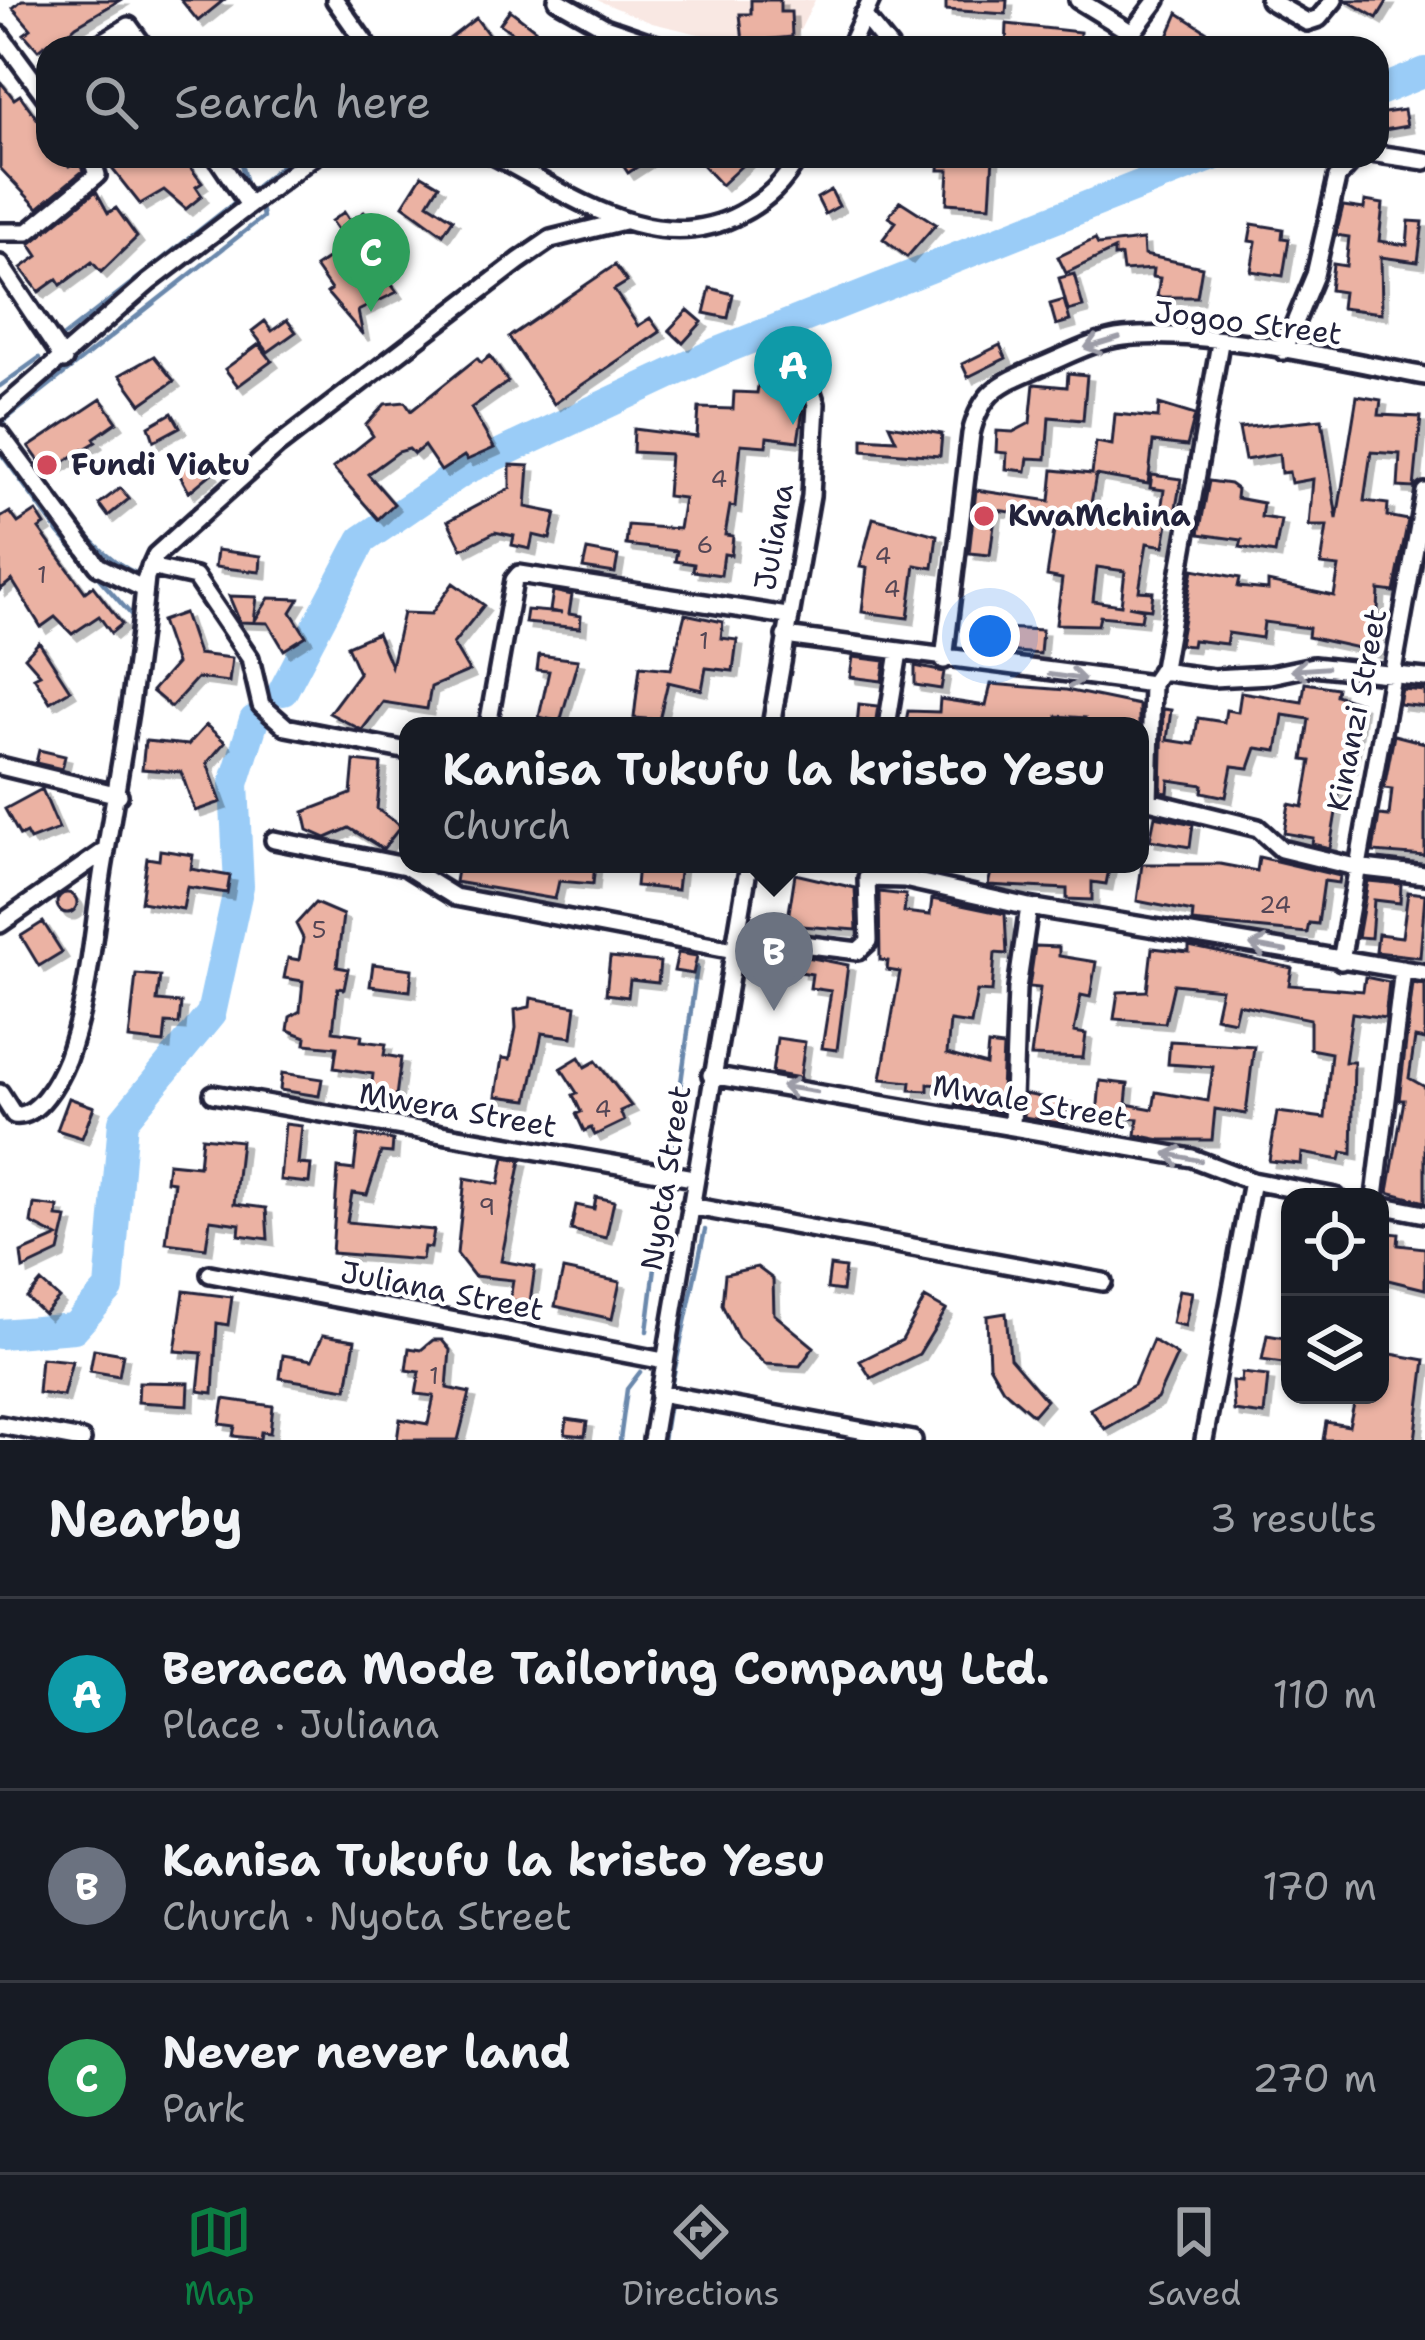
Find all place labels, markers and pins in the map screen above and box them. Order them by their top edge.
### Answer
pin: C [332,213,410,312]
pin: A [754,326,832,425]
place label: Fundi Viatu [71,444,250,485]
marker: Fundi Viatu [34,452,60,478]
place label: KwaMchina [1008,495,1191,536]
marker: KwaMchina [971,503,997,529]
pin: B [735,912,813,1011]

